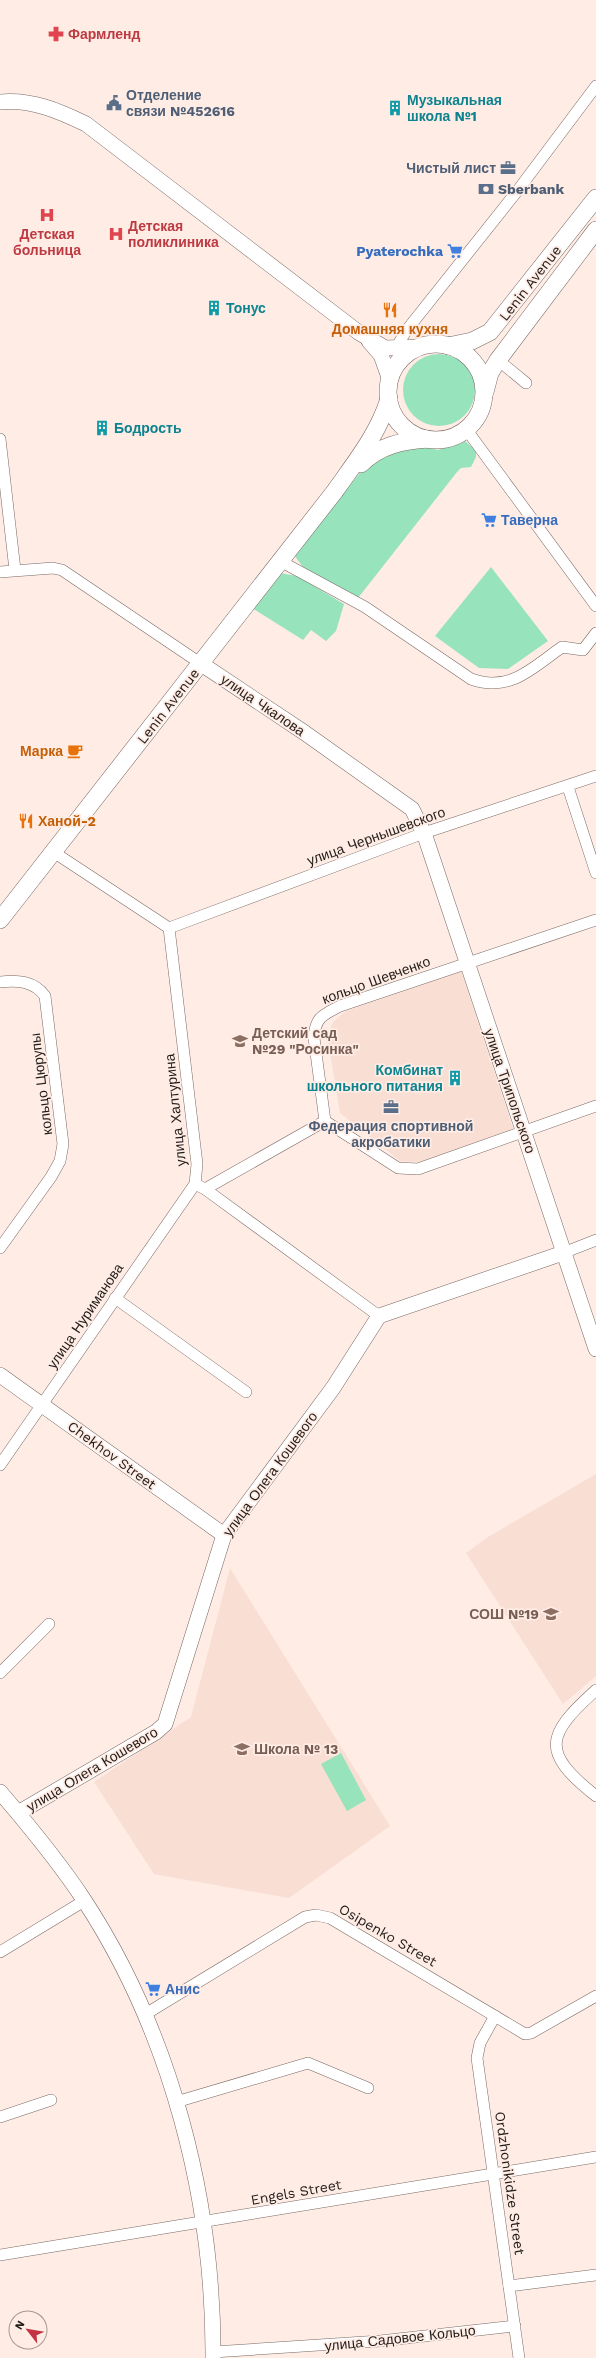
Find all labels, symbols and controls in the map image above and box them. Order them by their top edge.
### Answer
pharmacy icon: Фармленд [47,25,65,43]
place label: Фармленд [68,26,140,42]
place label: Отделение связи №452616 [126,87,235,119]
place label: Музыкальная школа №1 [407,92,502,124]
public building icon: Отделение связи №452616 [105,94,123,112]
building icon: Музыкальная школа №1 [386,99,404,117]
office icon: Чистый лист [499,159,517,177]
place label: Чистый лист [406,160,496,176]
bank icon: Sberbank [477,180,495,198]
place label: Sberbank [498,181,564,197]
hospital icon: Детская больница [38,206,56,224]
place label: Детская поликлиника [128,218,219,250]
hospital icon: Детская поликлиника [107,225,125,243]
place label: Детская больница [13,226,81,258]
supermarket icon: Pyaterochka [446,242,464,260]
street label: Lenin Avenue [496,242,564,324]
place label: Pyaterochka [356,243,444,259]
building icon: Тонус [205,299,223,317]
place label: Тонус [226,300,266,316]
restaurant icon: Домашняя кухня [381,301,399,319]
place label: Домашняя кухня [332,321,448,337]
building icon: Бодрость [93,419,111,437]
place label: Бодрость [114,420,182,436]
supermarket icon: Таверна [480,511,498,529]
place label: Таверна [501,512,558,528]
street label: Lenin Avenue [134,665,202,747]
street label: улица Чкалова [218,671,308,739]
cafe icon: Марка [66,742,84,760]
place label: Марка [20,743,63,759]
street label: улица Чернышевского [305,803,447,868]
restaurant icon: Ханой-2 [17,812,35,830]
place label: Ханой-2 [38,813,96,829]
street label: кольцо Шевченко [320,953,432,1007]
place label: Детский сад №29 "Росинка" [252,1025,359,1057]
street label: улица Трипольского [481,1027,539,1156]
street label: кольцо Цюрупы [27,1032,55,1136]
school or university icon: Детский сад №29 "Росинка" [231,1032,249,1050]
street label: улица Халтурина [161,1053,189,1167]
place label: Комбинат школьного питания [307,1062,443,1094]
building icon: Комбинат школьного питания [446,1069,464,1087]
office icon: Федерация спортивной акробатики [382,1098,400,1116]
place label: Федерация спортивной акробатики [309,1118,473,1150]
street label: улица Нуриманова [44,1260,126,1372]
street label: улица Олега Кошевого [219,1408,321,1539]
street label: Chekhov Street [65,1418,159,1492]
school or university icon: СОШ №19 [542,1605,560,1623]
place label: СОШ №19 [469,1606,539,1622]
street label: улица Олега Кошевого [24,1723,161,1814]
school or university icon: Школа № 13 [233,1740,251,1758]
place label: Школа № 13 [254,1741,338,1757]
street label: Osipenko Street [336,1901,440,1970]
supermarket icon: Анис [144,1980,162,1998]
place label: Анис [165,1981,200,1997]
street label: Ordzhonikidze Street [492,2110,528,2256]
street label: Engels Street [249,2176,343,2208]
north arrow [8,2310,48,2350]
text: N [12,2318,28,2332]
street label: улица Садовое Кольцо [324,2322,476,2354]

